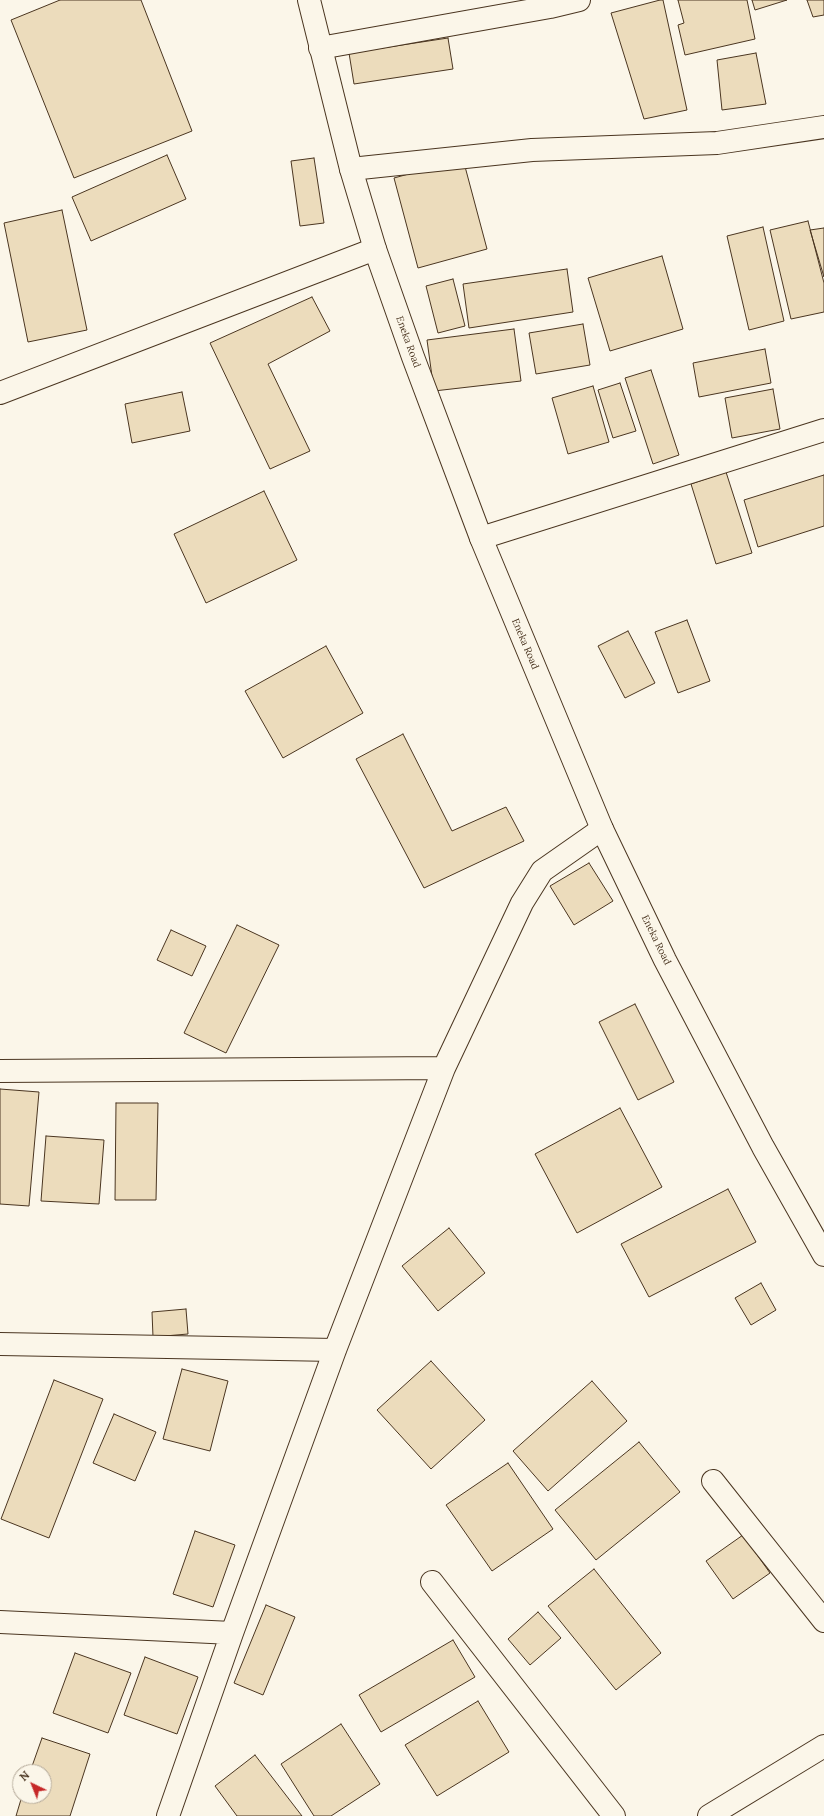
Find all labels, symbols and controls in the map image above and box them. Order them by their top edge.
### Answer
street label: Eneka Road [393,315,423,369]
street label: Eneka Road [509,617,541,671]
street label: Eneka Road [639,913,673,967]
north arrow [12,1764,52,1804]
text: N [17,1768,32,1784]

